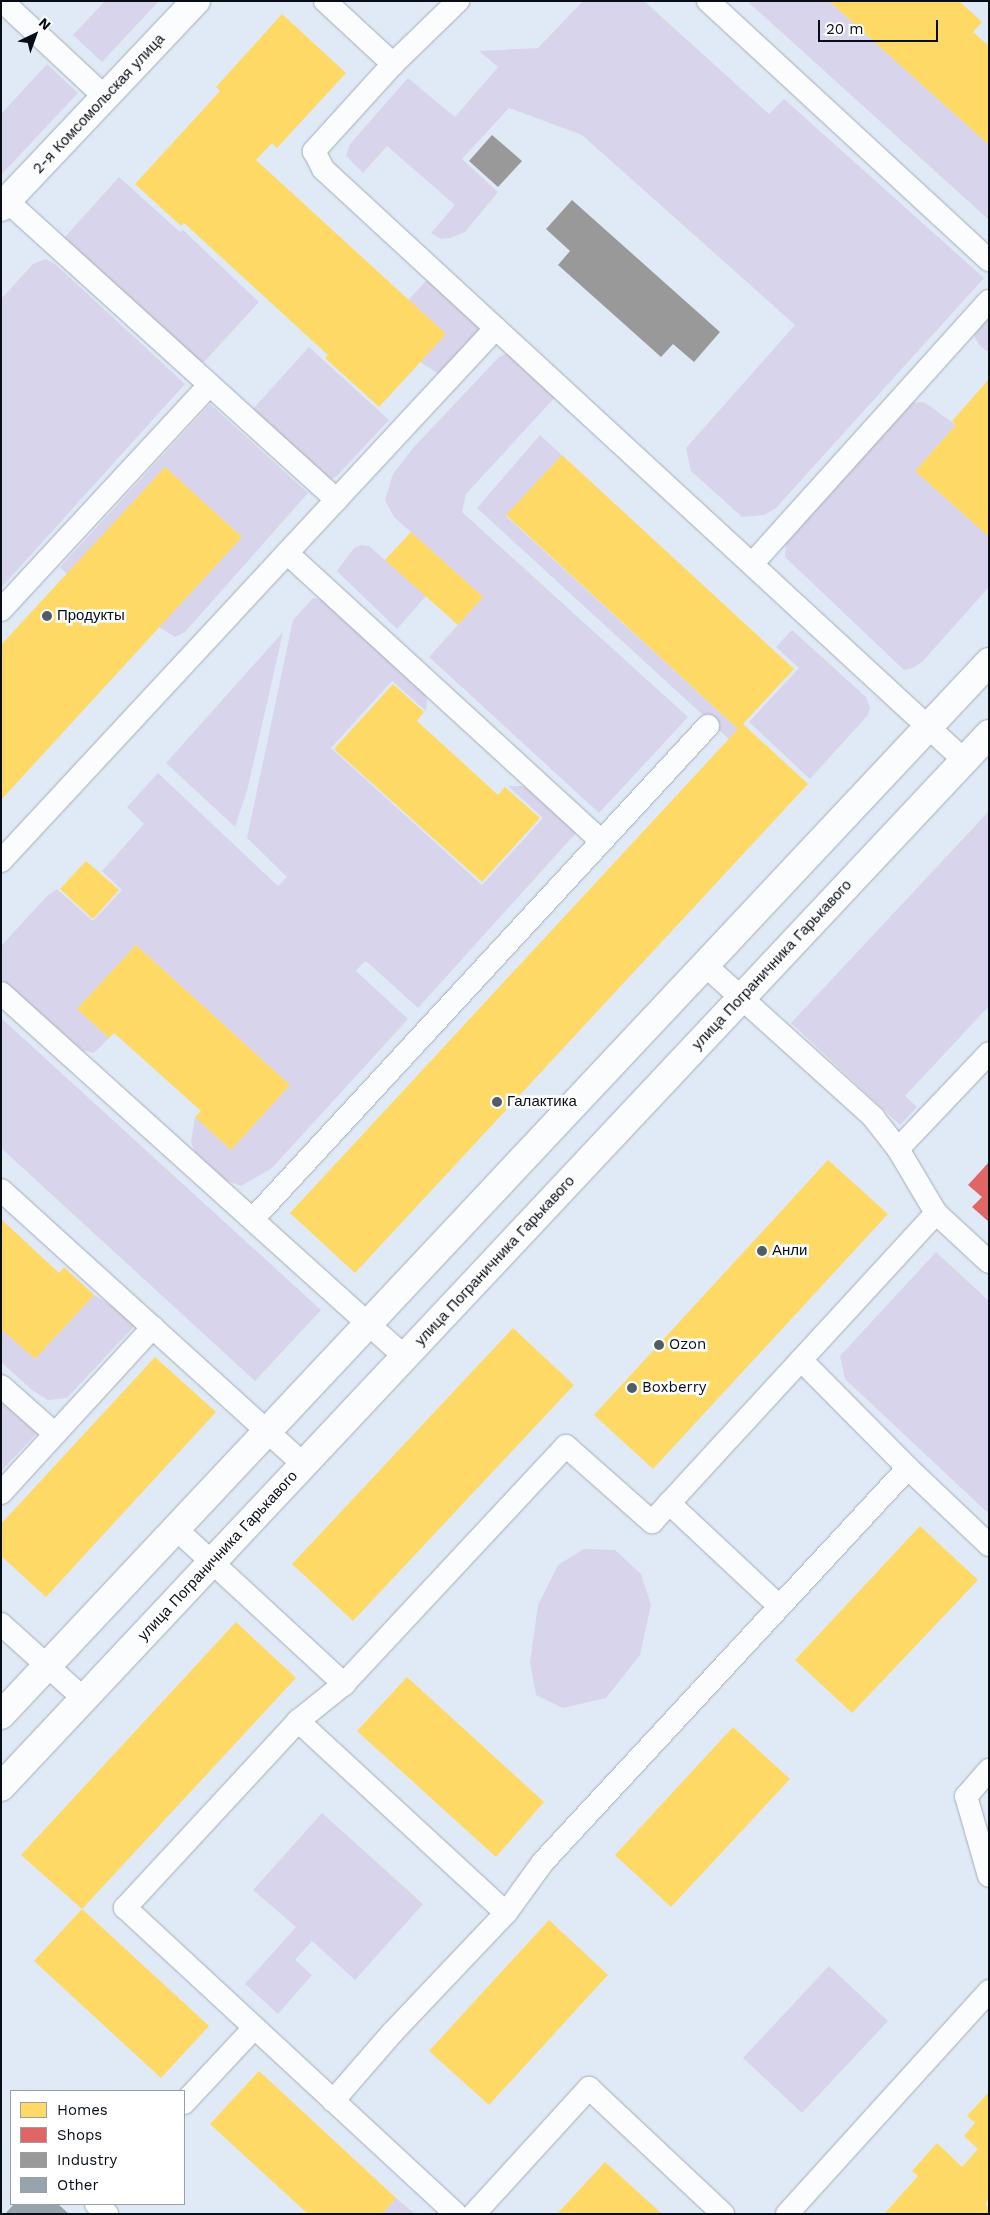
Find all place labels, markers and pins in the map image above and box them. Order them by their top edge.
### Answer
place label: Продукты [57,607,125,625]
marker: Продукты [41,610,53,622]
place label: Галактика [507,1093,577,1111]
marker: Галактика [491,1096,503,1108]
place label: Анли [772,1242,807,1260]
marker: Анли [756,1245,768,1257]
place label: Ozon [669,1336,706,1354]
marker: Ozon [653,1339,665,1351]
place label: Boxberry [642,1379,707,1397]
marker: Boxberry [626,1382,638,1394]

